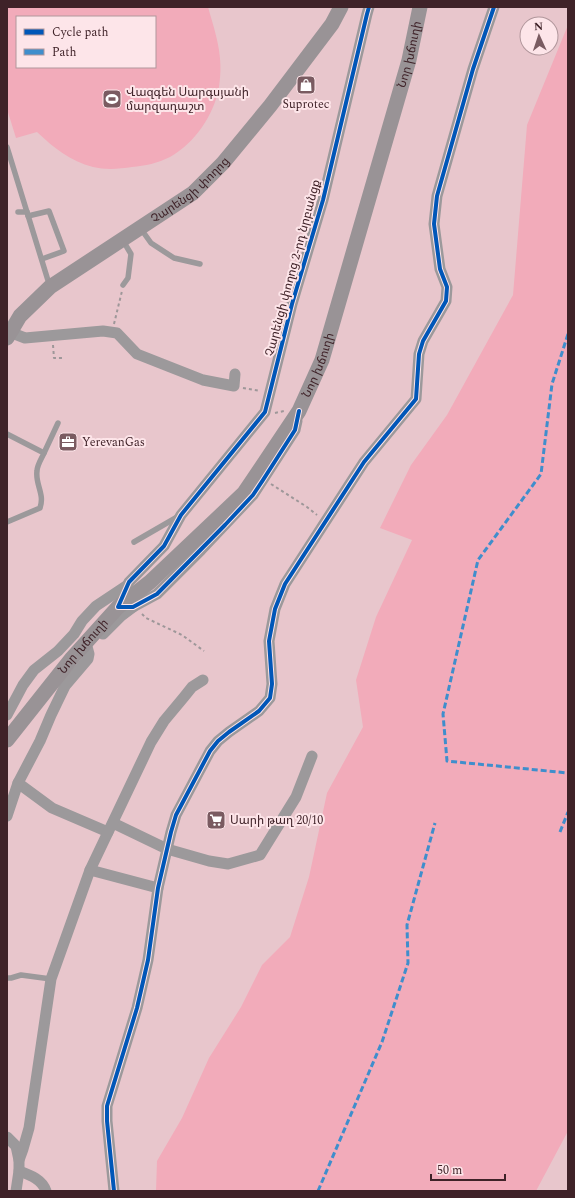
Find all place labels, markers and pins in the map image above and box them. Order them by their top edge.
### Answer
shop icon: Suprotec [295,74,317,96]
place label: Վազգեն Սարգսյանի մարզադաշտ [126,83,249,116]
sports icon: Վազգեն Սարգսյանի մարզադաշտ [101,88,123,110]
place label: Suprotec [283,95,330,114]
office icon: YerevanGas [57,431,79,453]
place label: YerevanGas [82,433,145,452]
supermarket icon: Սարի թաղ 20/10 [205,809,227,831]
place label: Սարի թաղ 20/10 [230,811,323,830]

